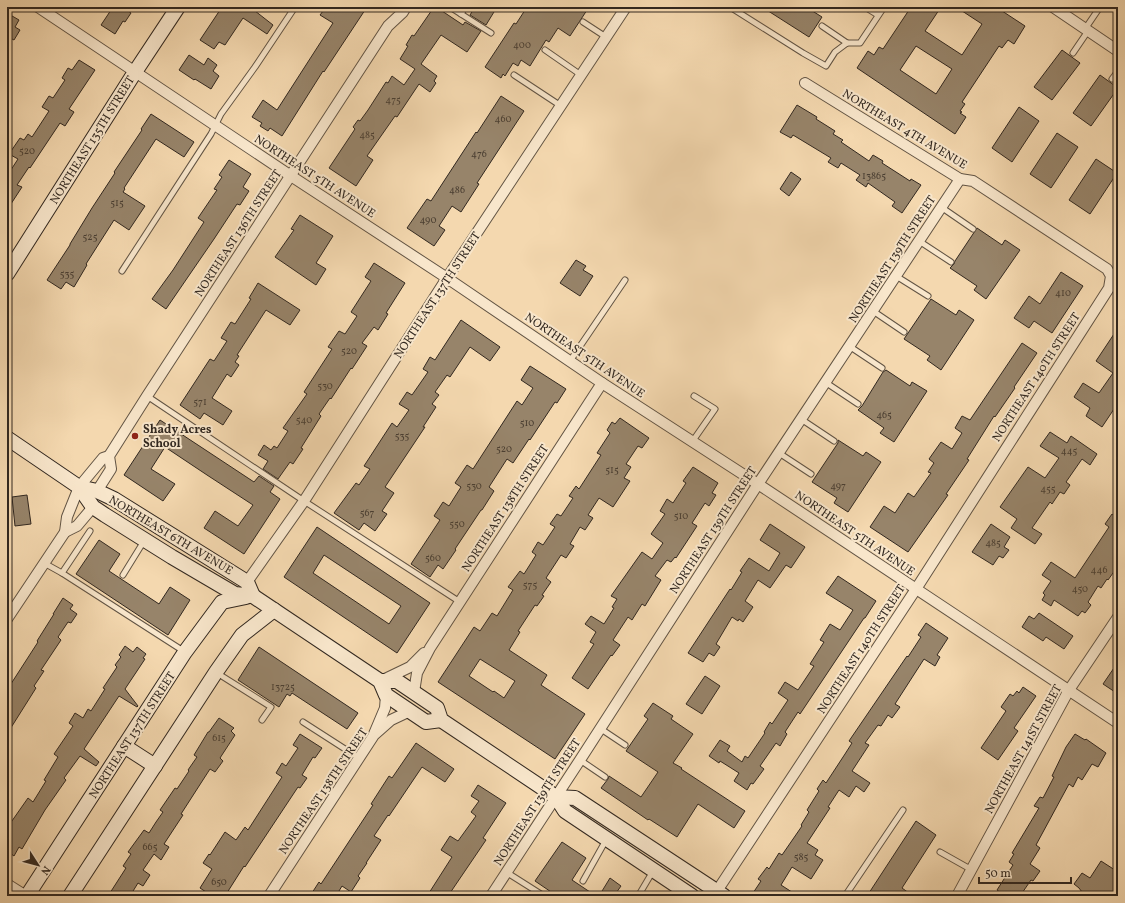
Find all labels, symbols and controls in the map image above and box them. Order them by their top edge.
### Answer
house number: 400 [513,38,531,52]
street label: NORTHEAST 135TH STREET [47,73,139,208]
street label: NORTHEAST 4TH AVENUE [839,86,970,174]
house number: 475 [385,93,401,107]
house number: 460 [495,112,511,126]
house number: 485 [359,128,375,142]
street label: NORTHEAST 5TH AVENUE [251,132,378,222]
house number: 520 [19,144,35,158]
house number: 476 [471,147,487,161]
street label: NORTHEAST 136TH STREET [192,167,286,300]
house number: 13865 [862,169,886,183]
house number: 486 [449,183,465,197]
street label: NORTHEAST 139TH STREET [846,193,940,326]
house number: 515 [110,196,124,210]
house number: 490 [419,213,437,227]
street label: NORTHEAST 137TH STREET [391,229,485,362]
house number: 525 [83,230,98,244]
house number: 535 [60,267,75,281]
house number: 410 [1055,286,1071,300]
street label: NORTHEAST 5TH AVENUE [521,310,648,402]
street label: NORTHEAST 140TH STREET [989,310,1085,445]
house number: 520 [341,344,357,358]
house number: 530 [317,379,333,393]
house number: 571 [193,395,207,409]
house number: 465 [876,408,892,422]
house number: 540 [296,413,312,427]
house number: 510 [520,416,534,430]
place label: Shady Acres School [143,422,212,452]
house number: 535 [395,429,410,443]
marker: Shady Acres School [130,431,140,441]
street label: NORTHEAST 138TH STREET [459,442,553,575]
house number: 520 [496,442,512,456]
house number: 445 [1061,444,1077,458]
house number: 515 [605,463,619,477]
street label: NORTHEAST 139TH STREET [667,464,761,597]
house number: 530 [466,479,482,493]
house number: 497 [830,479,846,493]
house number: 455 [1040,482,1056,496]
street label: NORTHEAST 5TH AVENUE [791,488,918,580]
street label: NORTHEAST 6TH AVENUE [105,492,235,579]
house number: 567 [360,506,375,520]
house number: 510 [674,509,688,523]
house number: 550 [449,517,465,531]
house number: 485 [985,536,1001,550]
house number: 560 [425,551,441,565]
house number: 446 [1091,563,1107,577]
house number: 575 [523,578,537,592]
street label: NORTHEAST 140TH STREET [814,582,910,717]
house number: 450 [1072,582,1088,596]
street label: NORTHEAST 137TH STREET [86,669,180,802]
house number: 13725 [271,680,295,694]
street label: NORTHEAST 141ST STREET [982,682,1066,817]
street label: NORTHEAST 138TH STREET [276,725,372,858]
house number: 615 [212,731,226,745]
street label: NORTHEAST 139TH STREET [491,736,585,869]
house number: 665 [143,840,158,854]
north arrow [18,845,58,885]
house number: 585 [794,850,808,864]
scale bar [979,859,1071,885]
text: N [36,862,53,878]
text: 50 m [985,866,1011,882]
house number: 650 [211,875,227,889]

